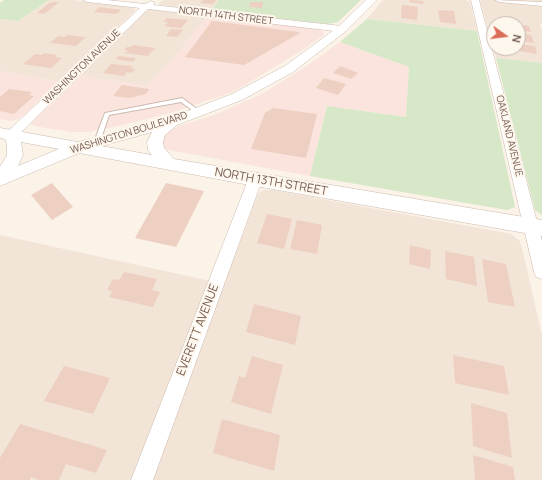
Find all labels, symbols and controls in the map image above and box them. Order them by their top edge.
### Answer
street label: NORTH 14TH STREET [178,4,274,28]
north arrow [486,16,526,56]
street label: WASHINGTON AVENUE [41,27,123,107]
text: N [509,33,525,44]
street label: OAKLAND AVENUE [493,94,525,178]
street label: WASHINGTON BOULEVARD [69,109,189,157]
street label: NORTH 13TH STREET [213,165,329,199]
street label: EVERETT AVENUE [174,282,222,378]

